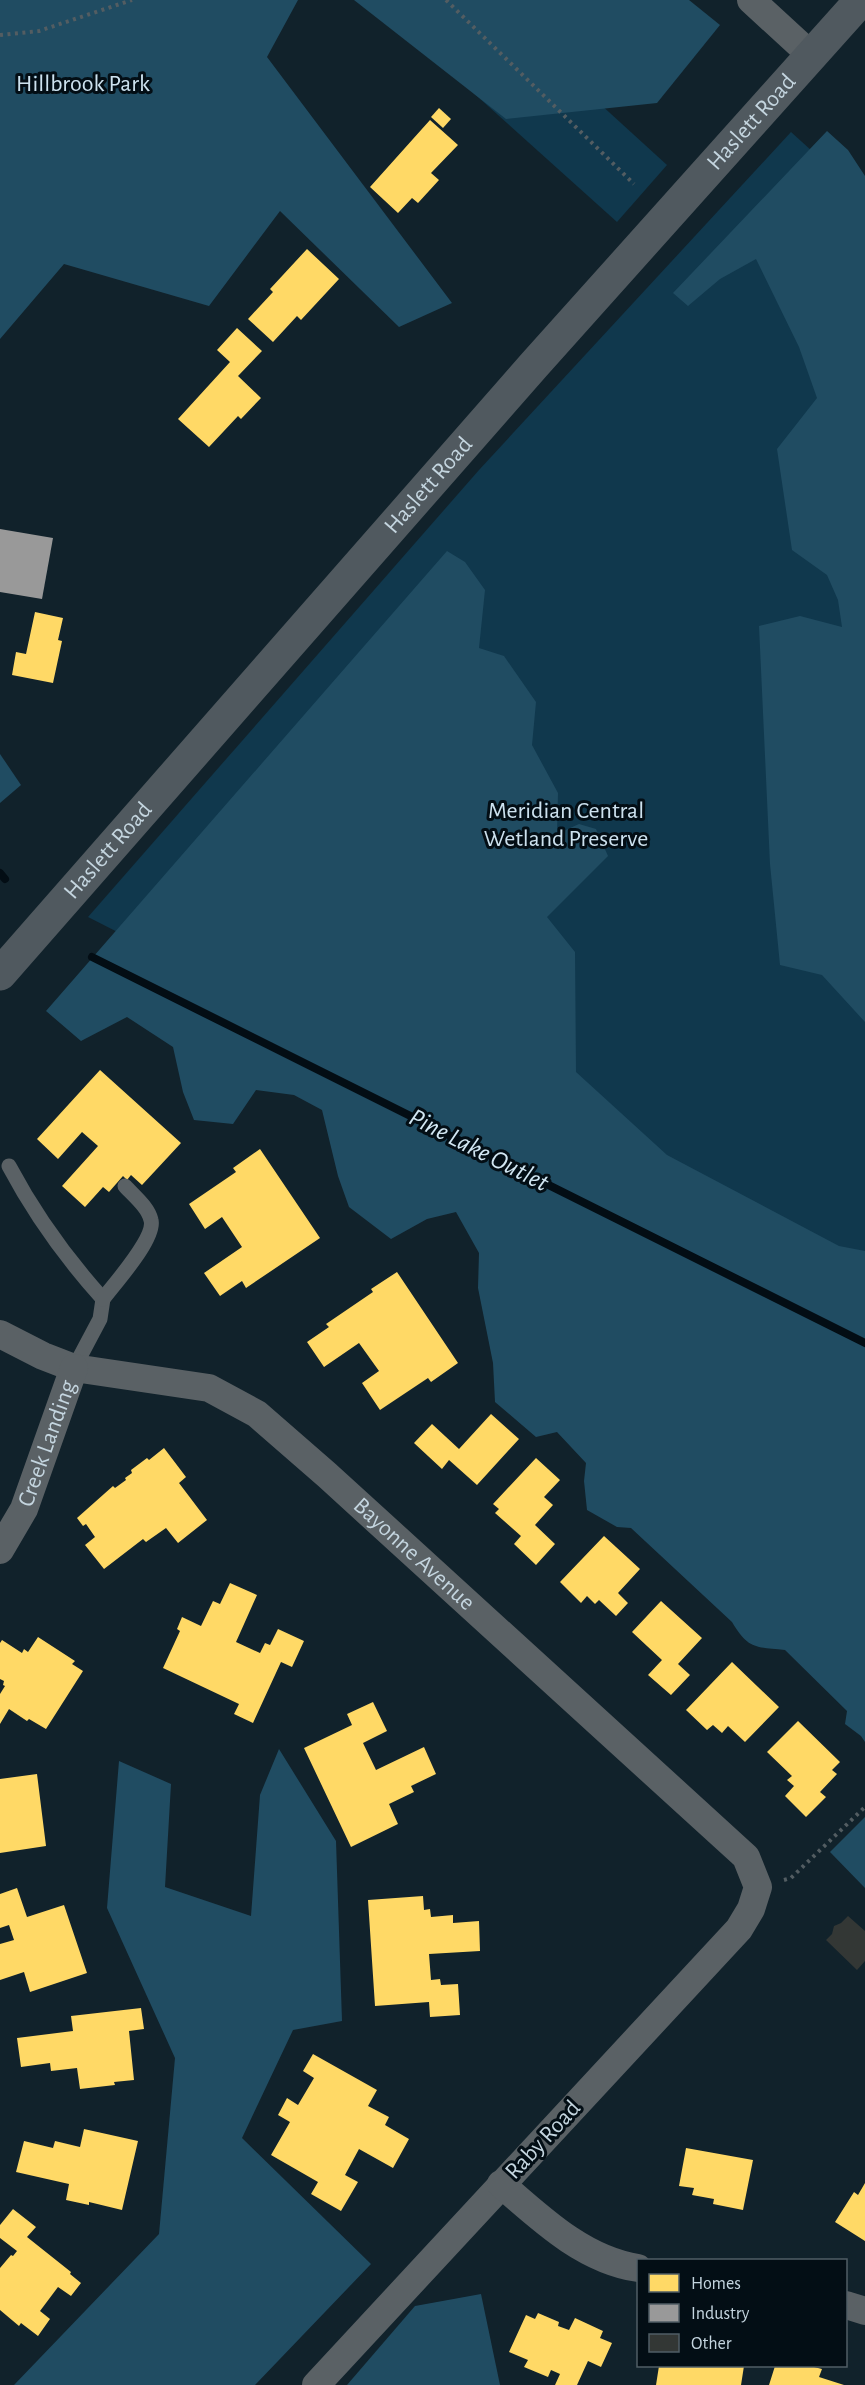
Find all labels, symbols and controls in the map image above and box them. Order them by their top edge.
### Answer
street label: Haslett Road [703,69,801,175]
park label: Hillbrook Park [16,72,150,96]
street label: Haslett Road [380,432,477,538]
street label: Haslett Road [60,798,157,904]
park label: Meridian Central Wetland Preserve [484,799,648,851]
water label: Pine Lake Outlet [405,1104,553,1196]
street label: Creek Landing [14,1377,81,1510]
street label: Bayonne Avenue [349,1493,479,1615]
street label: Raby Road [501,2096,585,2184]
legend [637,2259,847,2367]
text: Homes [691,2275,741,2293]
text: Industry [691,2305,750,2323]
text: Other [691,2335,732,2353]

